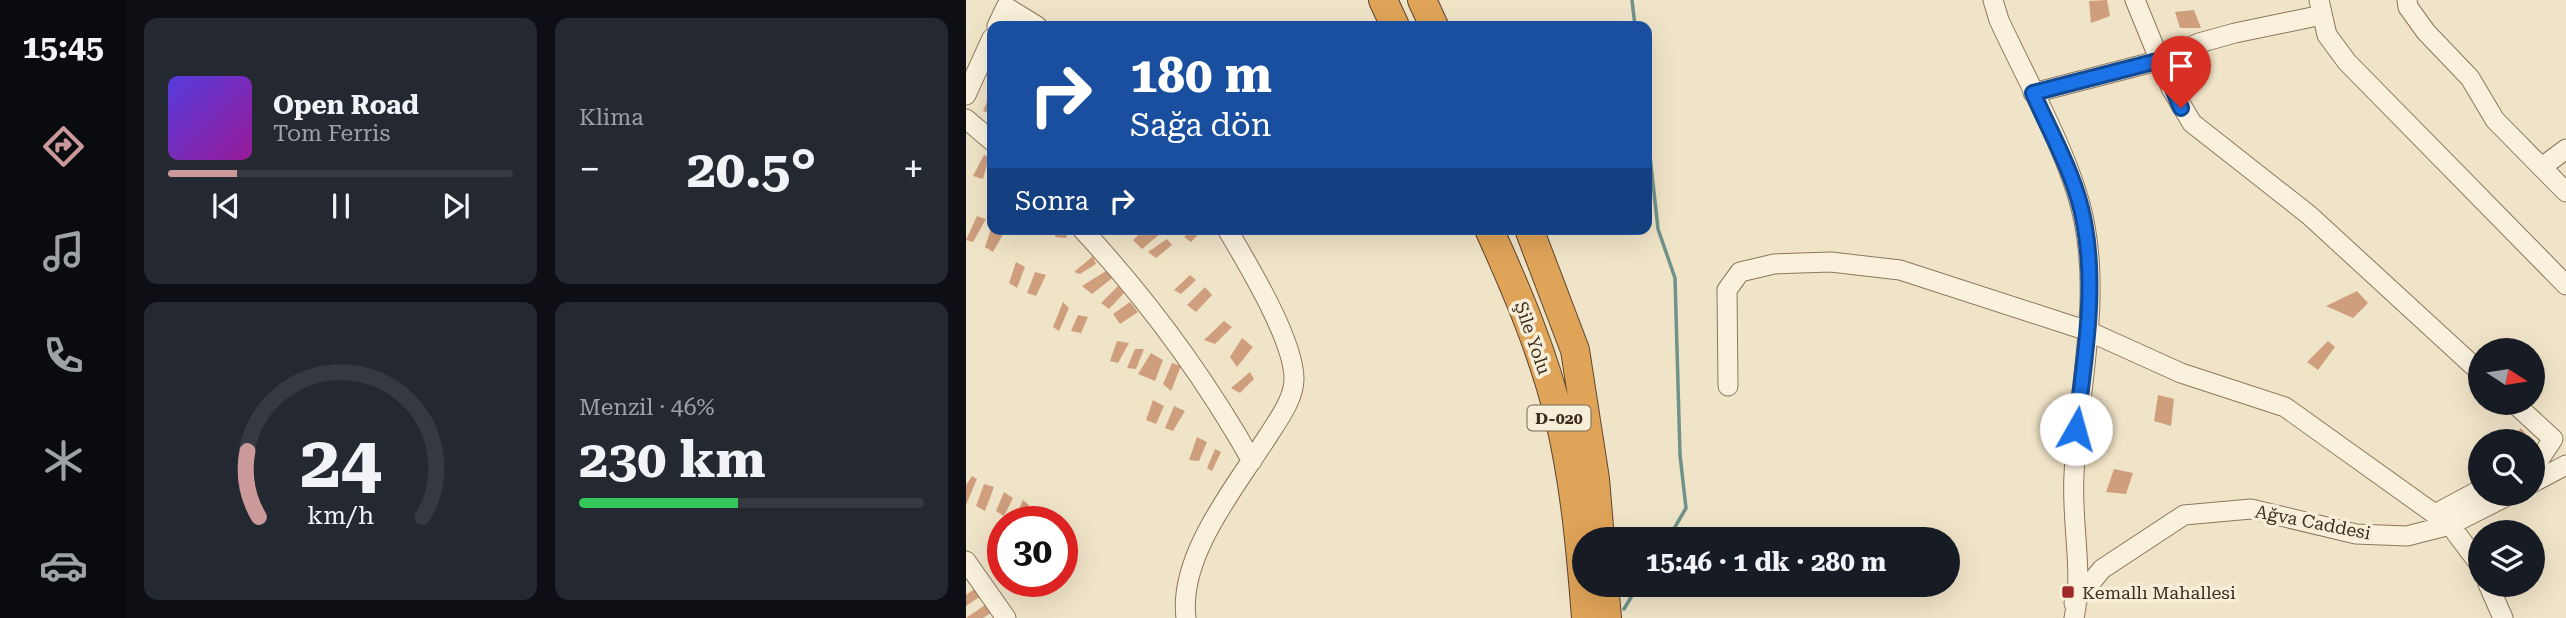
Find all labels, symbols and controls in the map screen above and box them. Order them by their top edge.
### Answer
text: 15:45 [22,28,104,66]
pin [2151,36,2211,108]
text: 180 m [1130,47,1272,104]
icon: arrive [2162,47,2200,85]
icon: right [1015,49,1106,140]
text: Open Road [273,90,419,120]
text: Klima [579,104,644,131]
text: Sağa dön [1130,106,1271,144]
text: Tom Ferris [273,120,390,147]
icon: directions [39,122,88,171]
text: 20.5° [687,139,816,200]
text: − [579,147,600,191]
text: + [903,147,924,191]
icon: right [1103,182,1141,220]
text: Sonra [1015,186,1089,216]
icon: previous [207,187,245,225]
icon: pause [322,187,360,225]
icon: next [437,187,475,225]
icon: music [39,227,88,276]
street label: Şile Yolu [1511,299,1555,377]
icon: phone [39,331,88,380]
north arrow [2468,338,2544,415]
map controls [2468,338,2545,597]
position arrow [2039,392,2113,466]
text: Menzil · 46% [579,394,715,421]
road number: D-020 [1528,406,1590,430]
text: 24 [300,420,381,505]
text: 230 km [579,429,766,490]
button: search [2468,429,2545,506]
icon: climate [39,436,88,485]
text: km/h [307,501,374,530]
street label: Ağva Caddesi [2253,501,2373,544]
speed limit sign: 30 [987,506,1078,597]
button: layers [2468,520,2545,597]
icon: car [39,541,88,590]
text: 15:46 · 1 dk · 280 m [1646,547,1886,577]
place label: Kemallı Mahallesi [2082,582,2236,603]
marker: Kemallı Mahallesi [2060,584,2076,600]

